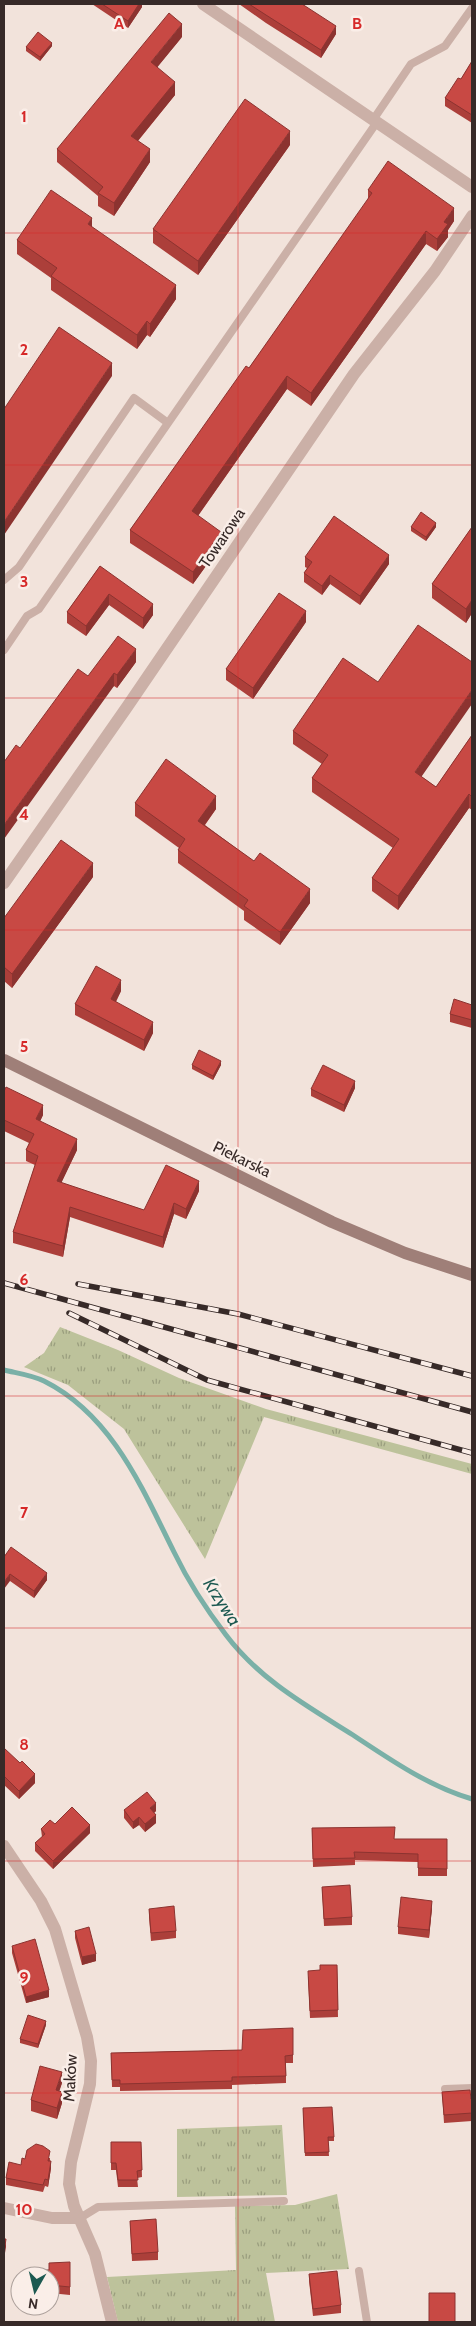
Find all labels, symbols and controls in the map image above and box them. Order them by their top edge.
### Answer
text: A [114,14,124,33]
text: B [352,14,362,33]
text: 1 [21,107,27,126]
text: 2 [20,340,28,359]
street label: Towarowa [195,504,249,571]
text: 3 [20,572,28,591]
text: 4 [19,805,29,824]
text: 5 [20,1037,28,1056]
street label: Piekarska [210,1137,274,1181]
text: 6 [20,1270,29,1289]
text: 7 [20,1503,29,1522]
water label: Krzywa [198,1574,246,1630]
text: 8 [19,1735,29,1754]
text: 9 [20,1968,29,1987]
street label: Maków [59,2053,81,2102]
text: 10 [15,2200,33,2219]
north arrow [10,2266,60,2316]
text: N [27,2294,39,2313]

